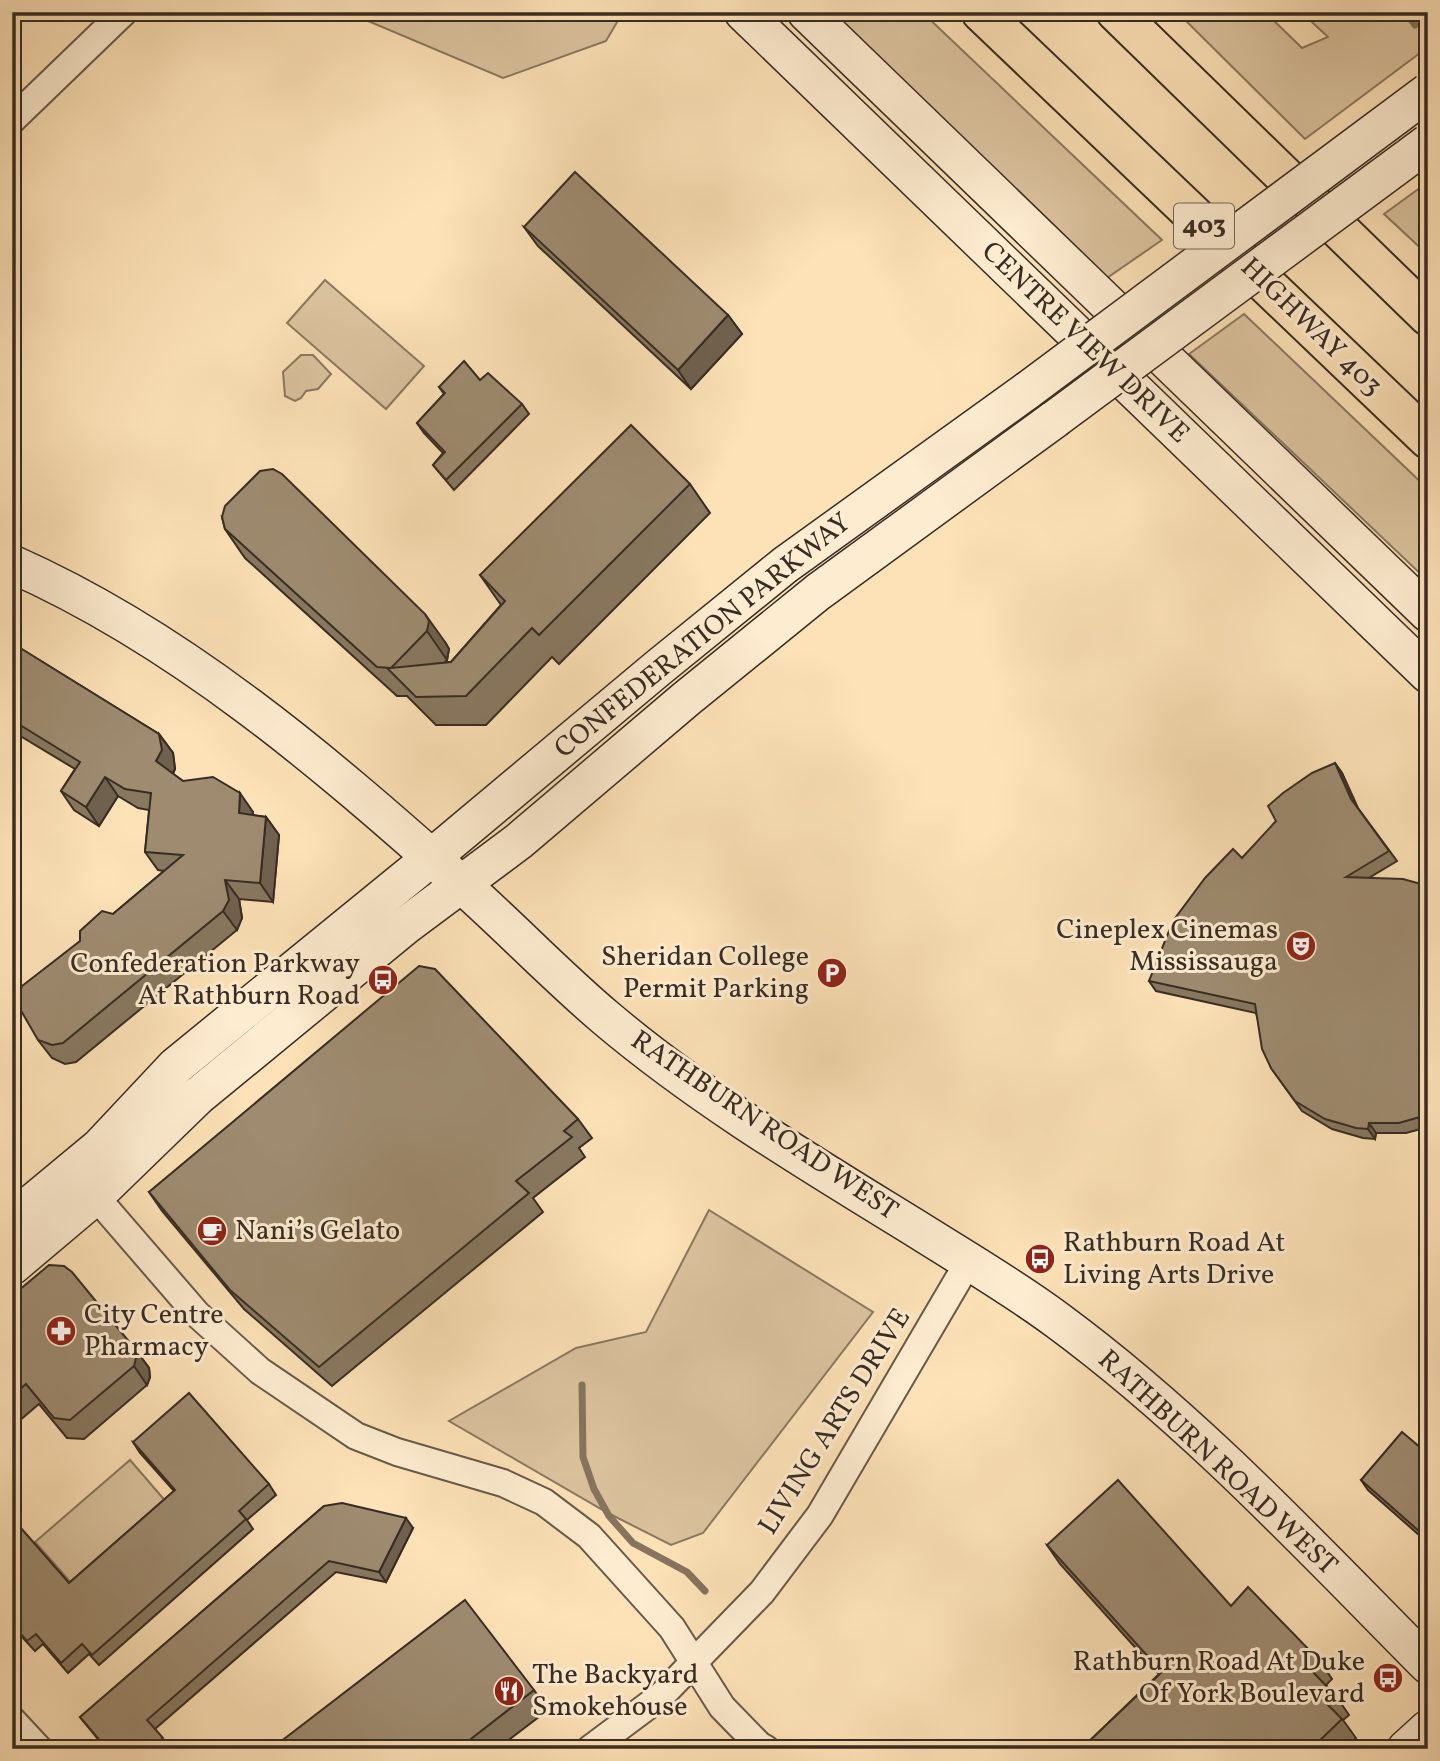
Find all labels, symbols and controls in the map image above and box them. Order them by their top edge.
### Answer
road number: 403 [1174,204,1234,248]
street label: CENTRE VIEW DRIVE [972,233,1198,453]
street label: HIGHWAY 403 [1231,249,1391,405]
street label: CONFEDERATION PARKWAY [546,504,860,768]
place label: Cineplex Cinemas Mississauga [1056,911,1278,982]
theatre icon: Cineplex Cinemas Mississauga [1284,929,1318,963]
place label: Sheridan College Permit Parking [601,938,809,1009]
place label: Confederation Parkway At Rathburn Road [70,945,360,1016]
parking icon: Sheridan College Permit Parking [815,956,849,990]
bus stop icon: Confederation Parkway At Rathburn Road [366,963,400,997]
street label: RATHBURN ROAD WEST [622,1022,906,1230]
place label: Nani’s Gelato [235,1212,400,1251]
cafe icon: Nani’s Gelato [195,1214,229,1248]
place label: Rathburn Road At Living Arts Drive [1063,1224,1285,1295]
bus stop icon: Rathburn Road At Living Arts Drive [1023,1242,1057,1276]
place label: City Centre Pharmacy [84,1296,224,1367]
street label: LIVING ARTS DRIVE [749,1301,921,1543]
pharmacy icon: City Centre Pharmacy [44,1314,78,1348]
street label: RATHBURN ROAD WEST [1088,1341,1346,1585]
place label: Rathburn Road At Duke Of York Boulevard [1073,1643,1365,1714]
place label: The Backyard Smokehouse [532,1656,698,1727]
bus stop icon: Rathburn Road At Duke Of York Boulevard [1371,1661,1405,1695]
restaurant icon: The Backyard Smokehouse [492,1674,526,1708]

